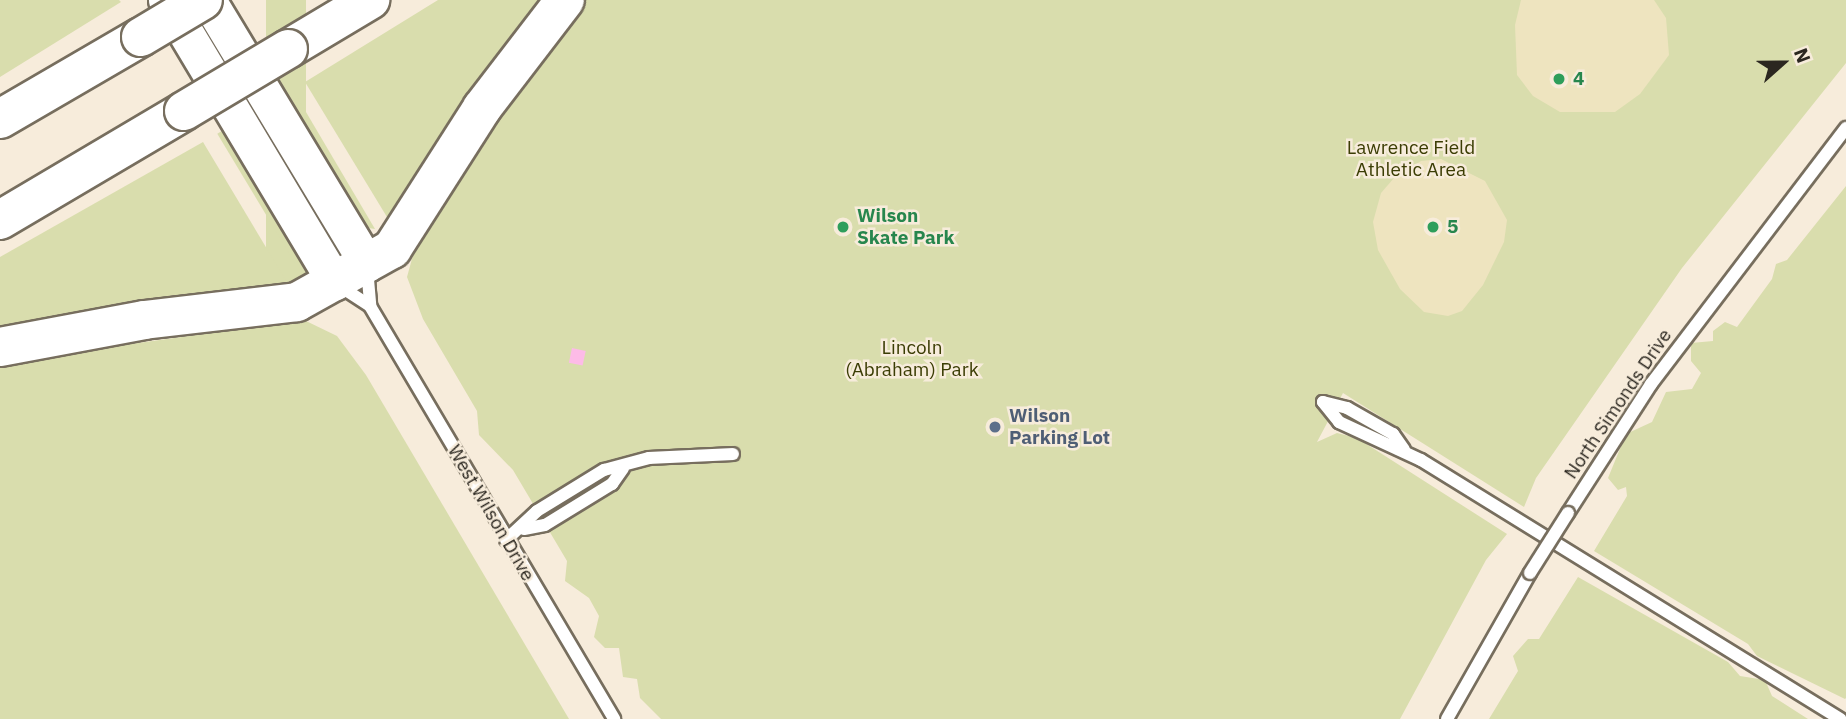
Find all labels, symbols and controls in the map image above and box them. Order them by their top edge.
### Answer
north arrow [1748,28,1818,98]
text: N [1789,45,1816,66]
place label: 4 [1573,68,1584,90]
marker: 4 [1551,71,1567,87]
park label: Lawrence Field Athletic Area [1347,137,1475,181]
place label: Wilson Skate Park [857,205,955,249]
place label: 5 [1447,216,1458,238]
marker: Wilson Skate Park [835,219,851,235]
marker: 5 [1425,219,1441,235]
street label: North Simonds Drive [1559,325,1677,483]
park label: Lincoln (Abraham) Park [845,337,979,381]
place label: Wilson Parking Lot [1009,405,1110,449]
marker: Wilson Parking Lot [987,419,1003,435]
street label: West Wilson Drive [443,441,539,585]

